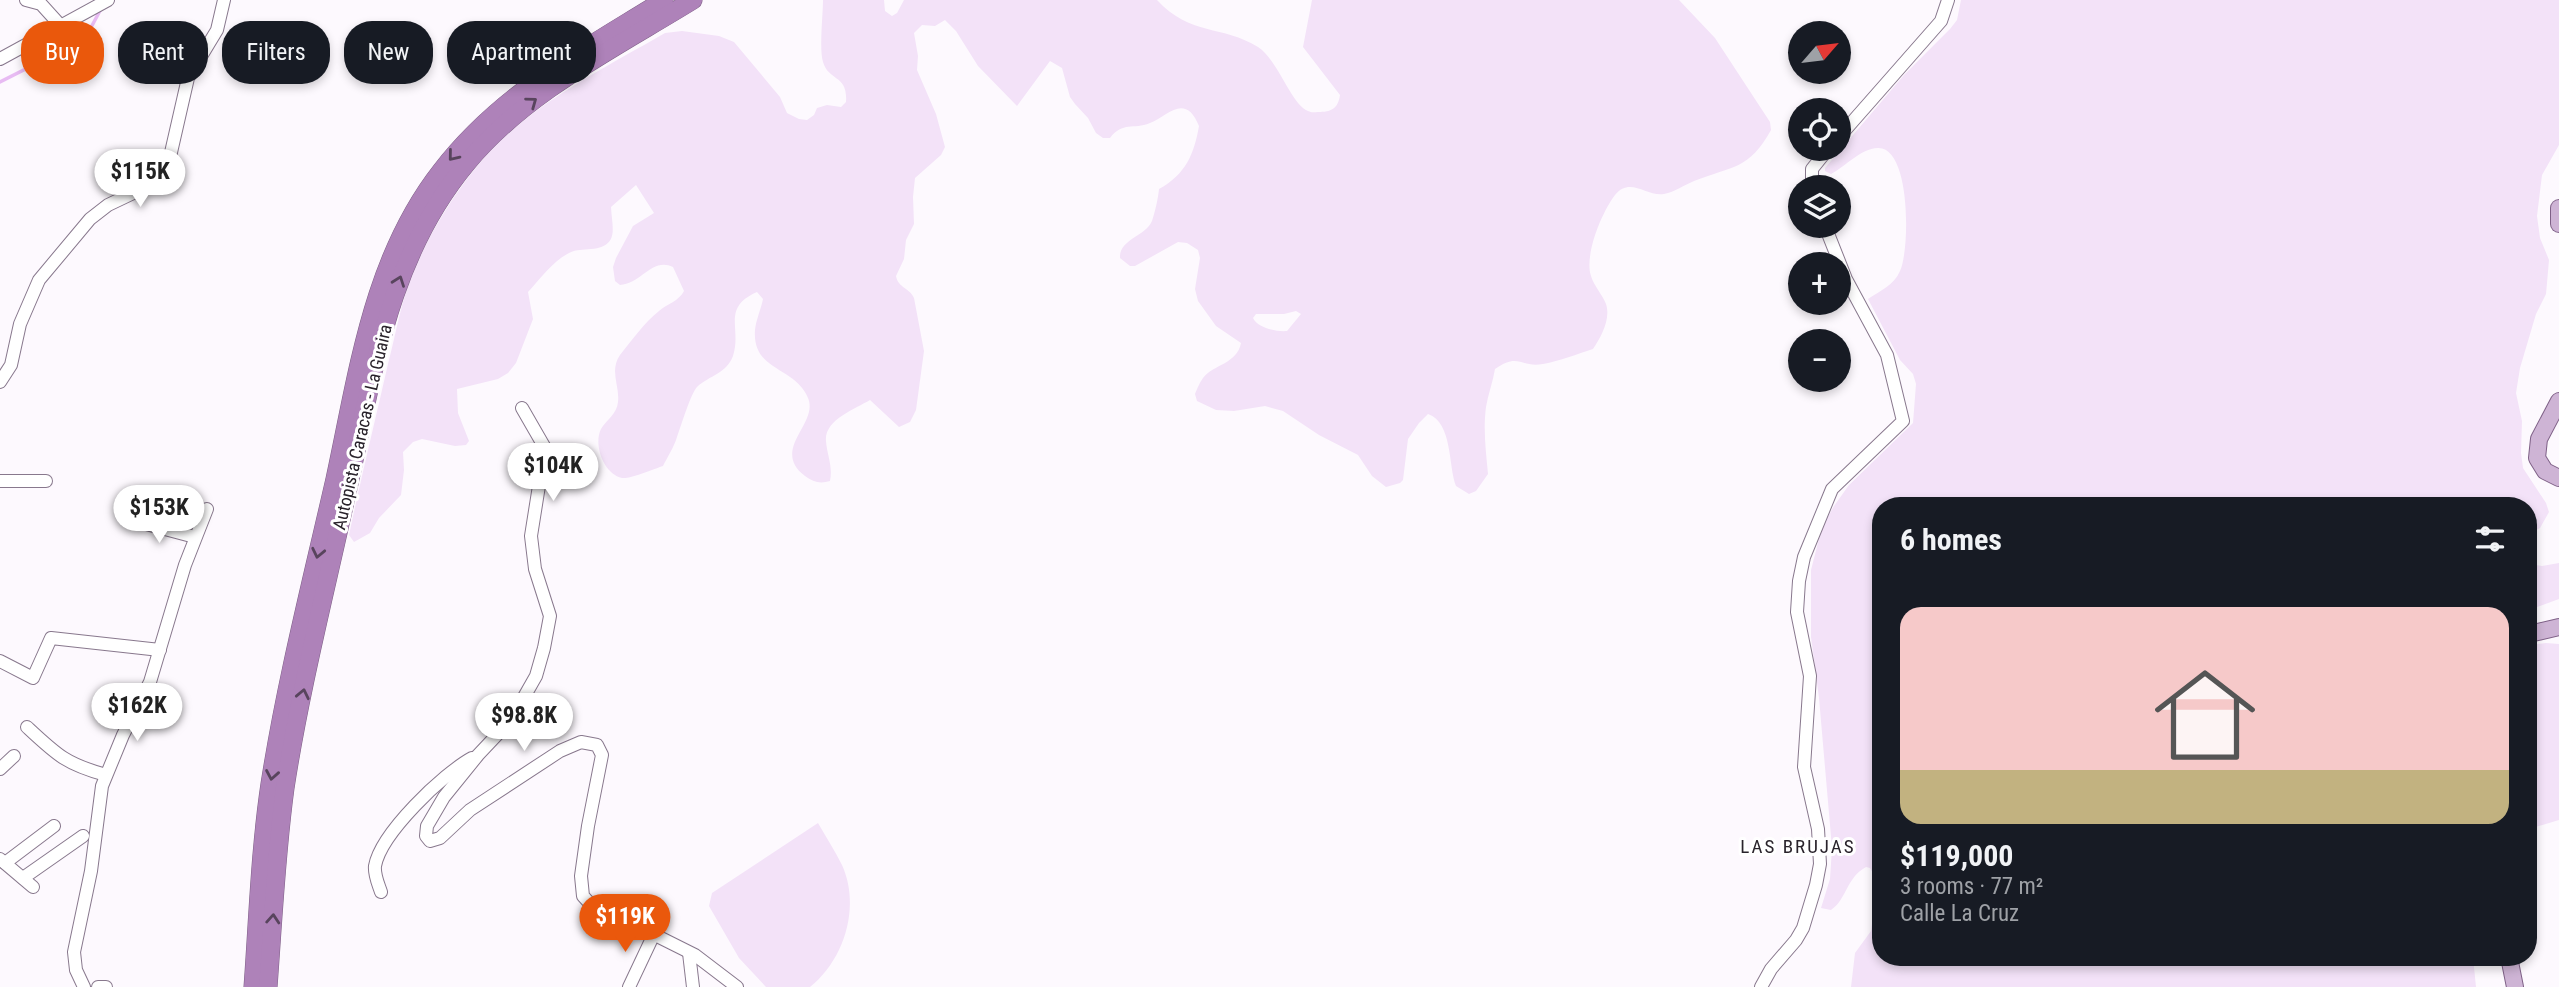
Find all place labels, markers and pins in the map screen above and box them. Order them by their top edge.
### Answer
pin: $115K [91,150,189,209]
pin: $104K [504,444,602,503]
pin: $153K [110,486,208,545]
pin: $162K [88,684,186,743]
pin: $98.8K [467,694,581,753]
pin: $119K [576,894,674,954]

